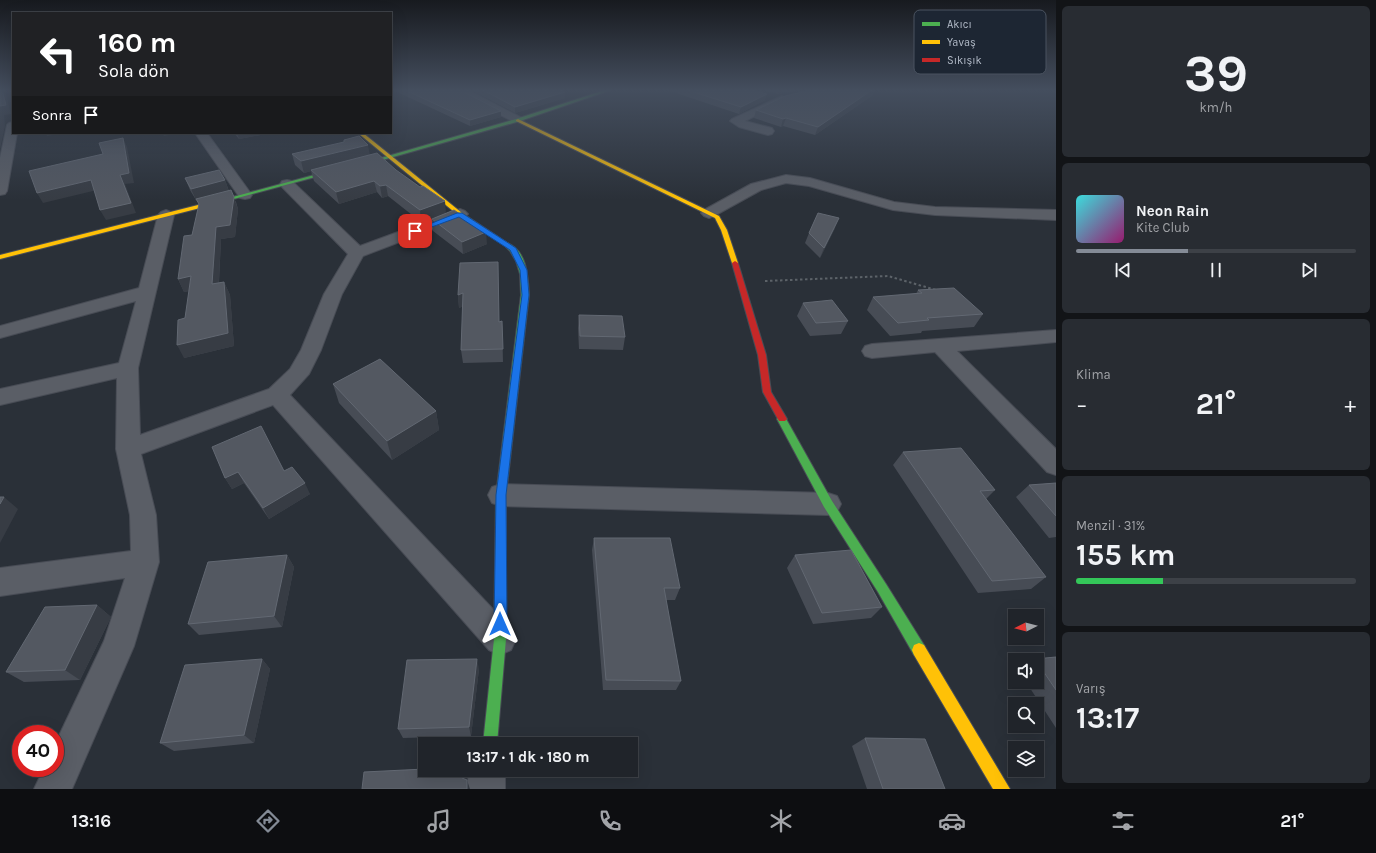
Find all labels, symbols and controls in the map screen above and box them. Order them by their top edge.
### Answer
legend [914,10,1046,74]
text: Akıcı [947,18,972,31]
text: 160 m [98,26,176,59]
icon: left [32,28,84,80]
text: Yavaş [947,36,976,49]
text: 39 [1184,43,1248,104]
text: Sıkışık [947,54,982,67]
text: Sola dön [98,60,169,82]
text: km/h [1200,100,1232,115]
icon: arrive [80,104,102,126]
text: Sonra [32,106,72,124]
text: Neon Rain [1136,202,1209,220]
pin [398,214,432,248]
icon: arrive [404,220,426,242]
text: Kite Club [1136,220,1190,235]
icon: previous [1112,259,1134,281]
icon: pause [1205,259,1227,281]
icon: next [1298,259,1320,281]
text: Klima [1076,367,1111,382]
text: 21° [1196,386,1236,422]
text: − [1076,392,1088,418]
text: + [1344,392,1356,418]
text: Menzil · 31% [1076,518,1145,533]
text: 155 km [1076,537,1175,573]
position arrow [479,603,521,645]
north arrow [1008,609,1044,645]
map controls [1008,609,1044,777]
button: sound [1008,653,1044,689]
text: Varış [1076,681,1105,696]
button: search [1008,697,1044,733]
text: 13:17 [1076,700,1139,736]
speed limit sign: 40 [12,725,64,777]
button: layers [1008,741,1044,777]
text: 13:17 · 1 dk · 180 m [467,748,589,766]
icon: directions [254,807,282,835]
icon: music [425,807,453,835]
icon: phone [596,807,624,835]
icon: climate [767,807,795,835]
icon: car [938,807,966,835]
icon: filters [1109,807,1137,835]
text: 13:16 [71,810,111,832]
text: 21° [1280,810,1305,832]

